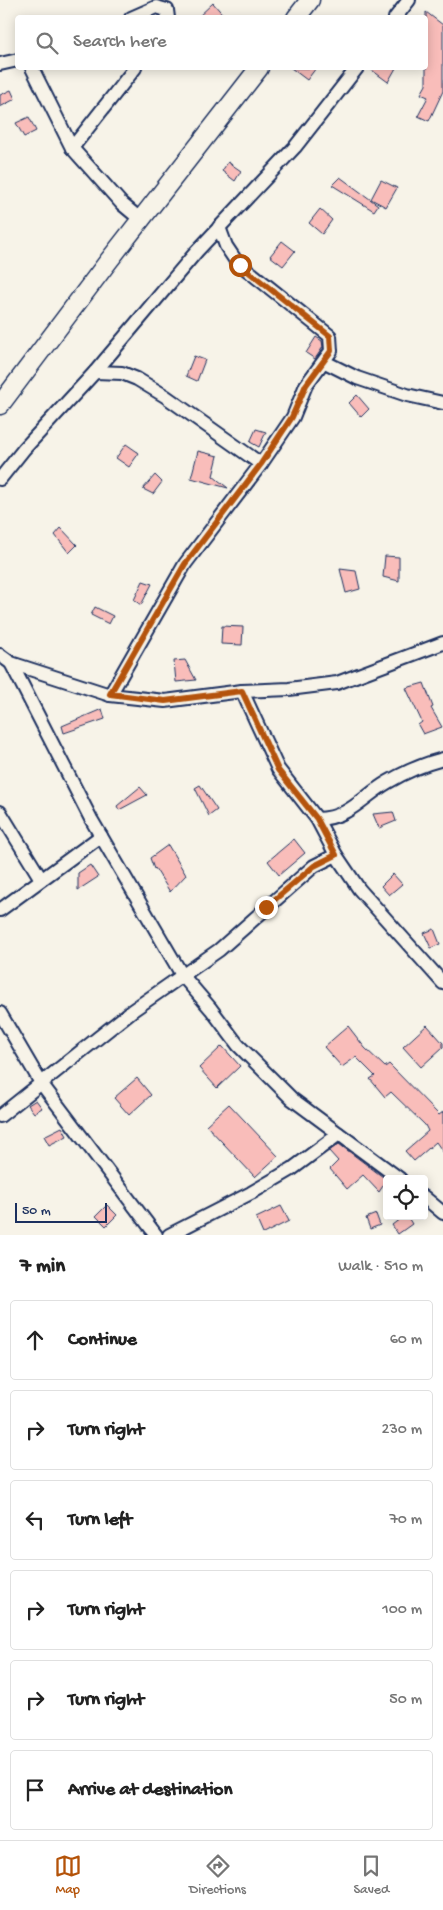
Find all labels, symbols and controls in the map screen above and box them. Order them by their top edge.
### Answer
search box [15,15,428,70]
icon: search [33,29,61,57]
text: Search here [73,31,167,54]
route start [229,254,252,277]
route end [255,896,278,919]
map controls [383,1175,428,1220]
button: locate [383,1175,428,1220]
scale bar [15,1200,108,1223]
text: 50 m [22,1203,51,1220]
text: 7 min [20,1255,65,1280]
text: Walk · 510 m [338,1258,423,1277]
icon: ahead [21,1326,49,1354]
text: Continue [68,1329,137,1352]
text: 60 m [390,1331,422,1350]
icon: right [21,1416,49,1444]
text: Turn right [68,1419,144,1442]
text: 230 m [382,1421,422,1440]
icon: left [21,1506,49,1534]
text: Turn left [68,1509,132,1532]
text: 70 m [389,1511,422,1530]
icon: right [21,1596,49,1624]
text: Turn right [68,1599,144,1622]
text: 100 m [382,1601,422,1620]
icon: right [21,1686,49,1714]
text: Turn right [68,1689,144,1712]
text: 50 m [389,1691,422,1710]
icon: arrive [21,1776,49,1804]
text: Arrive at destination [68,1779,232,1802]
tab: Map [54,1852,82,1899]
tab: Directions [189,1852,246,1899]
tab: Saved [353,1852,389,1899]

